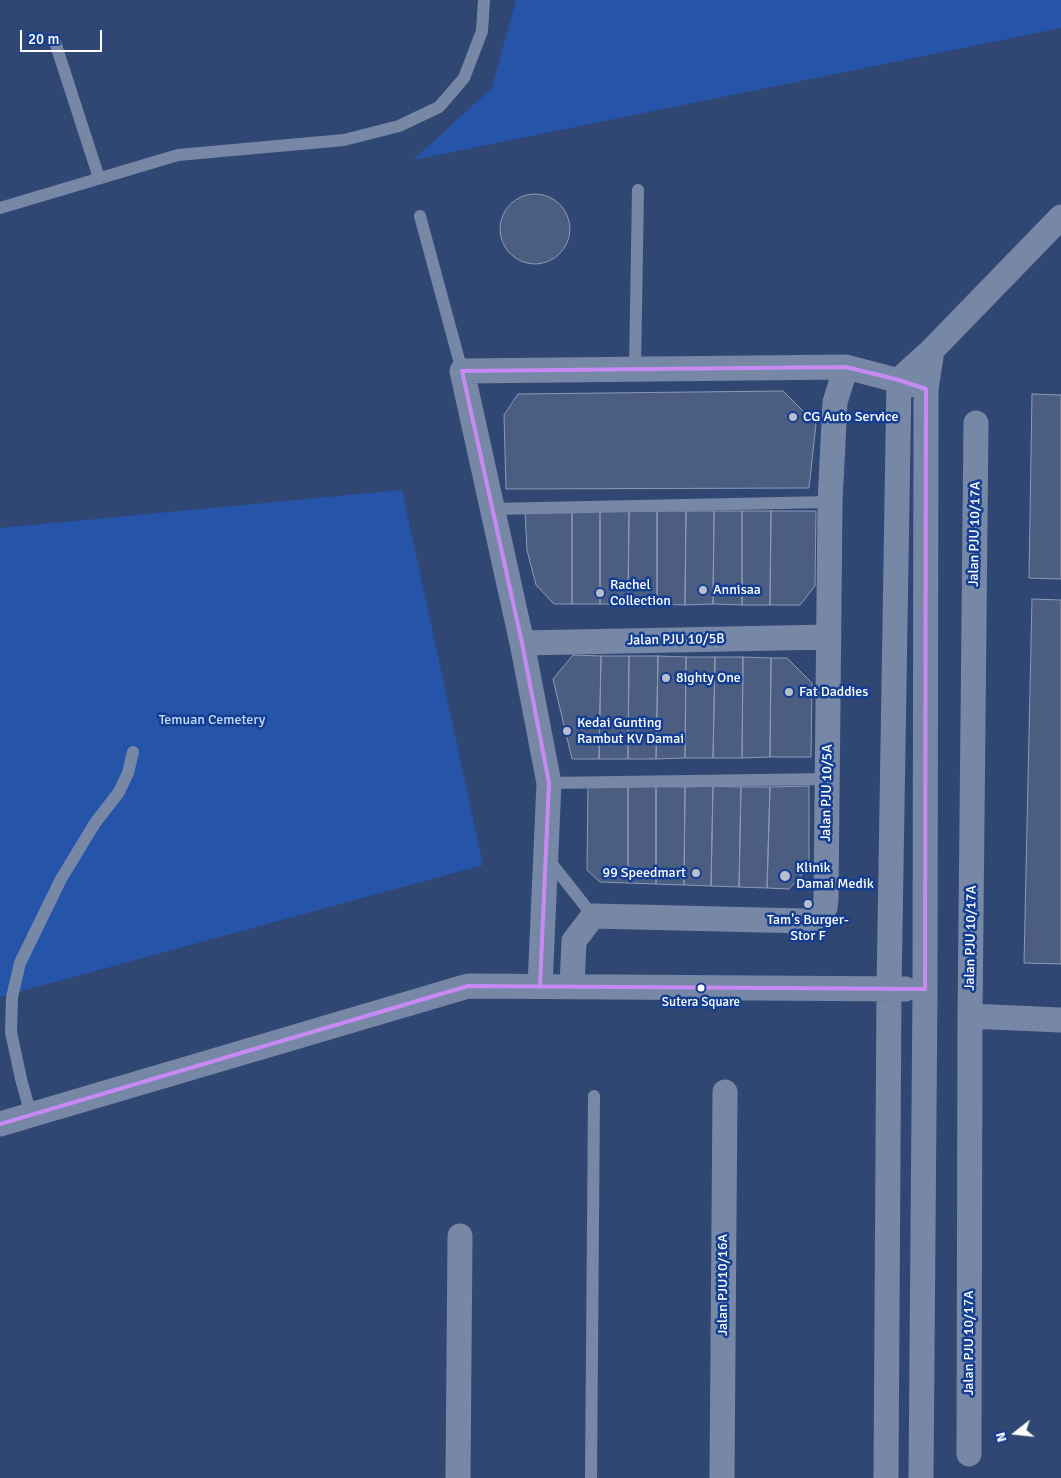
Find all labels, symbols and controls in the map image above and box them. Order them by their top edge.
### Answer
scale bar [22,20,105,52]
text: 20 m [28,30,59,48]
place label: CG Auto Service [803,409,898,425]
marker: CG Auto Service [787,411,799,423]
street label: Jalan PJU 10/17A [966,481,984,587]
place label: Rachel Collection [610,577,671,610]
place label: Annisaa [713,582,761,598]
marker: Annisaa [697,584,709,596]
marker: Rachel Collection [594,587,606,599]
street label: Jalan PJU 10/5B [627,631,725,649]
place label: 8ighty One [676,670,741,686]
marker: 8ighty One [660,672,672,684]
place label: Fat Daddies [799,684,868,700]
marker: Fat Daddies [783,686,795,698]
park label: Temuan Cemetery [159,712,265,728]
place label: Kedai Gunting Rambut KV Damai [577,715,684,748]
marker: Kedai Gunting Rambut KV Damai [561,725,573,737]
street label: Jalan PJU 10/5A [818,744,836,842]
place label: Klinik Damai Medik [796,860,874,892]
place label: 99 Speedmart [603,865,686,881]
marker: 99 Speedmart [690,867,702,879]
marker: Klinik Damai Medik [778,869,792,883]
street label: Jalan PJU 10/17A [962,885,980,991]
marker: Tam's Burger- Stor F [802,898,814,910]
place label: Tam's Burger- Stor F [767,912,849,944]
marker: Sutera Square [696,983,706,993]
place label: Sutera Square [662,995,740,1011]
street label: Jalan PJU10/16A [715,1234,731,1336]
street label: Jalan PJU 10/17A [961,1290,977,1396]
north arrow [991,1408,1041,1458]
text: N [992,1430,1011,1444]

